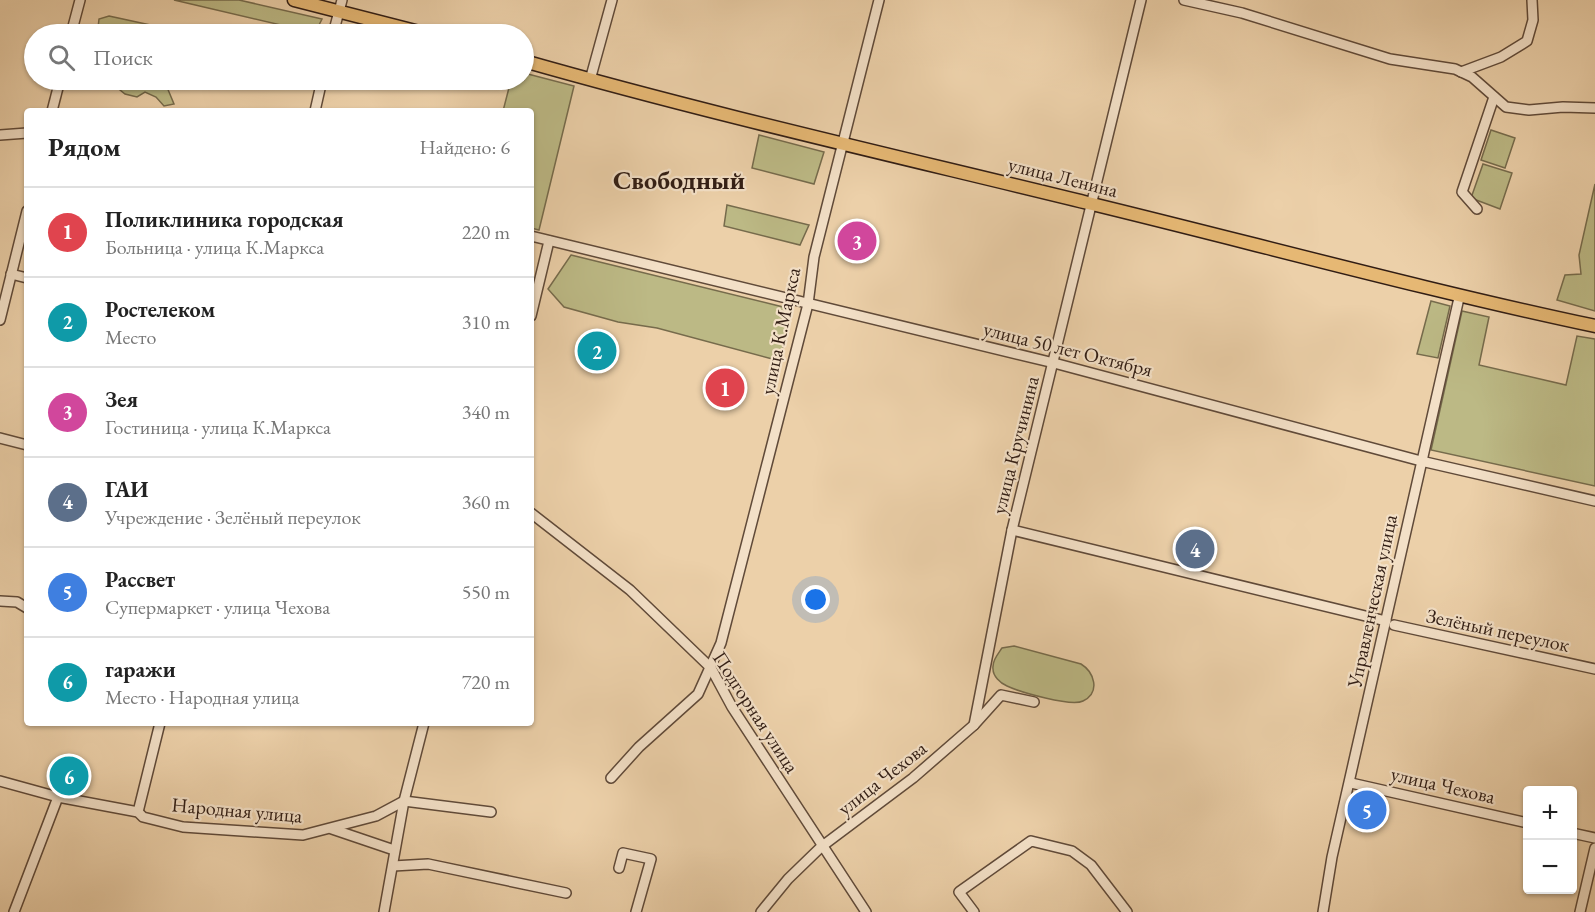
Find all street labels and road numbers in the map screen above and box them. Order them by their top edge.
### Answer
street label: улица Ленина [1005,151,1121,203]
street label: улица К.Маркса [754,265,806,397]
street label: улица 50 лет Октября [981,315,1155,383]
street label: улица Кручинина [985,373,1045,517]
street label: Управленческая улица [1341,512,1403,691]
street label: Зелёный переулок [1424,602,1573,658]
street label: Подгорная улица [707,646,805,778]
street label: улица Чехова [832,735,932,821]
street label: улица Чехова [1388,760,1498,810]
street label: Народная улица [171,791,303,829]

